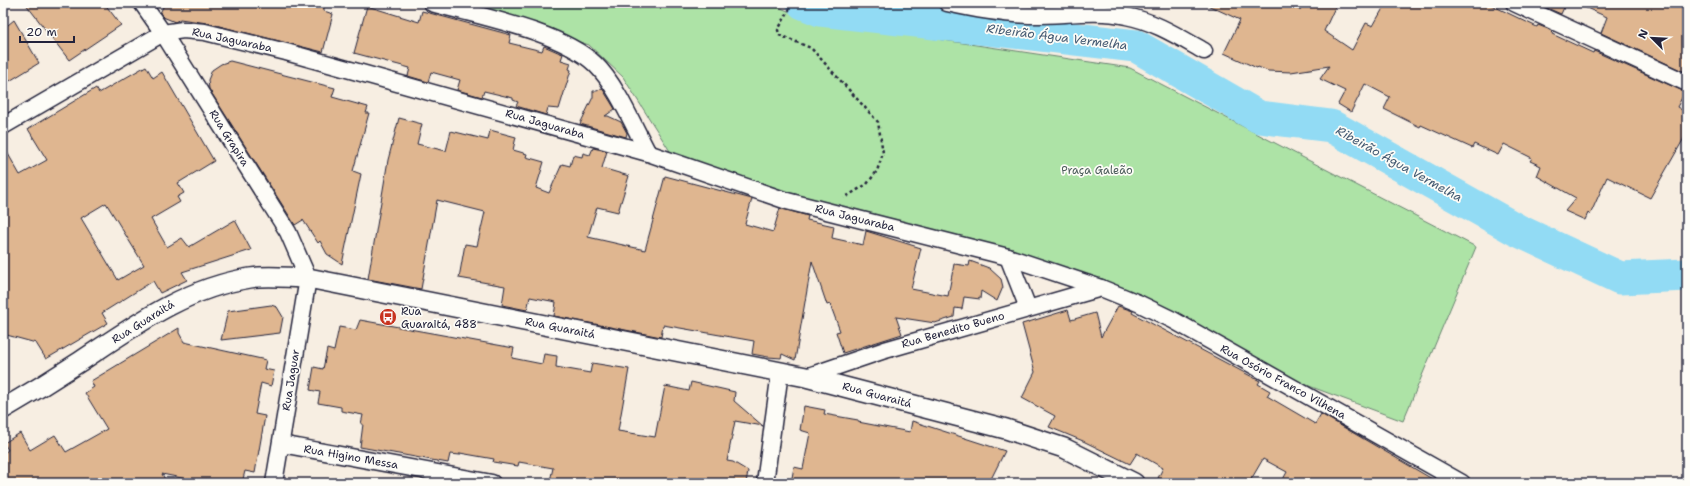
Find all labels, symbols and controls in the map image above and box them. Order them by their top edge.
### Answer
scale bar [20,18,74,44]
north arrow [1632,18,1672,58]
water label: Ribeirão Água Vermelha [986,20,1128,54]
text: 20 m [26,24,57,40]
street label: Rua Jaguaraba [191,24,274,56]
text: N [1635,27,1652,41]
street label: Rua Jaguaraba [504,106,586,142]
street label: Rua Grapira [206,107,252,169]
water label: Ribeirão Água Vermelha [1333,123,1465,205]
park label: Praça Galeão [1061,163,1133,178]
street label: Rua Jaguaraba [814,201,897,235]
street label: Rua Guaraitá [109,297,177,347]
place label: Rua Guaraitá, 488 [401,304,477,332]
bus stop icon: Rua Guaraitá, 488 [378,307,398,327]
street label: Rua Benedito Bueno [900,308,1007,352]
street label: Rua Guaraitá [524,314,596,342]
street label: Rua Osório Franco Vilhena [1217,341,1349,423]
street label: Rua Jaguar [279,348,303,412]
street label: Rua Guaraitá [841,379,913,411]
street label: Rua Higino Messa [303,441,400,473]

